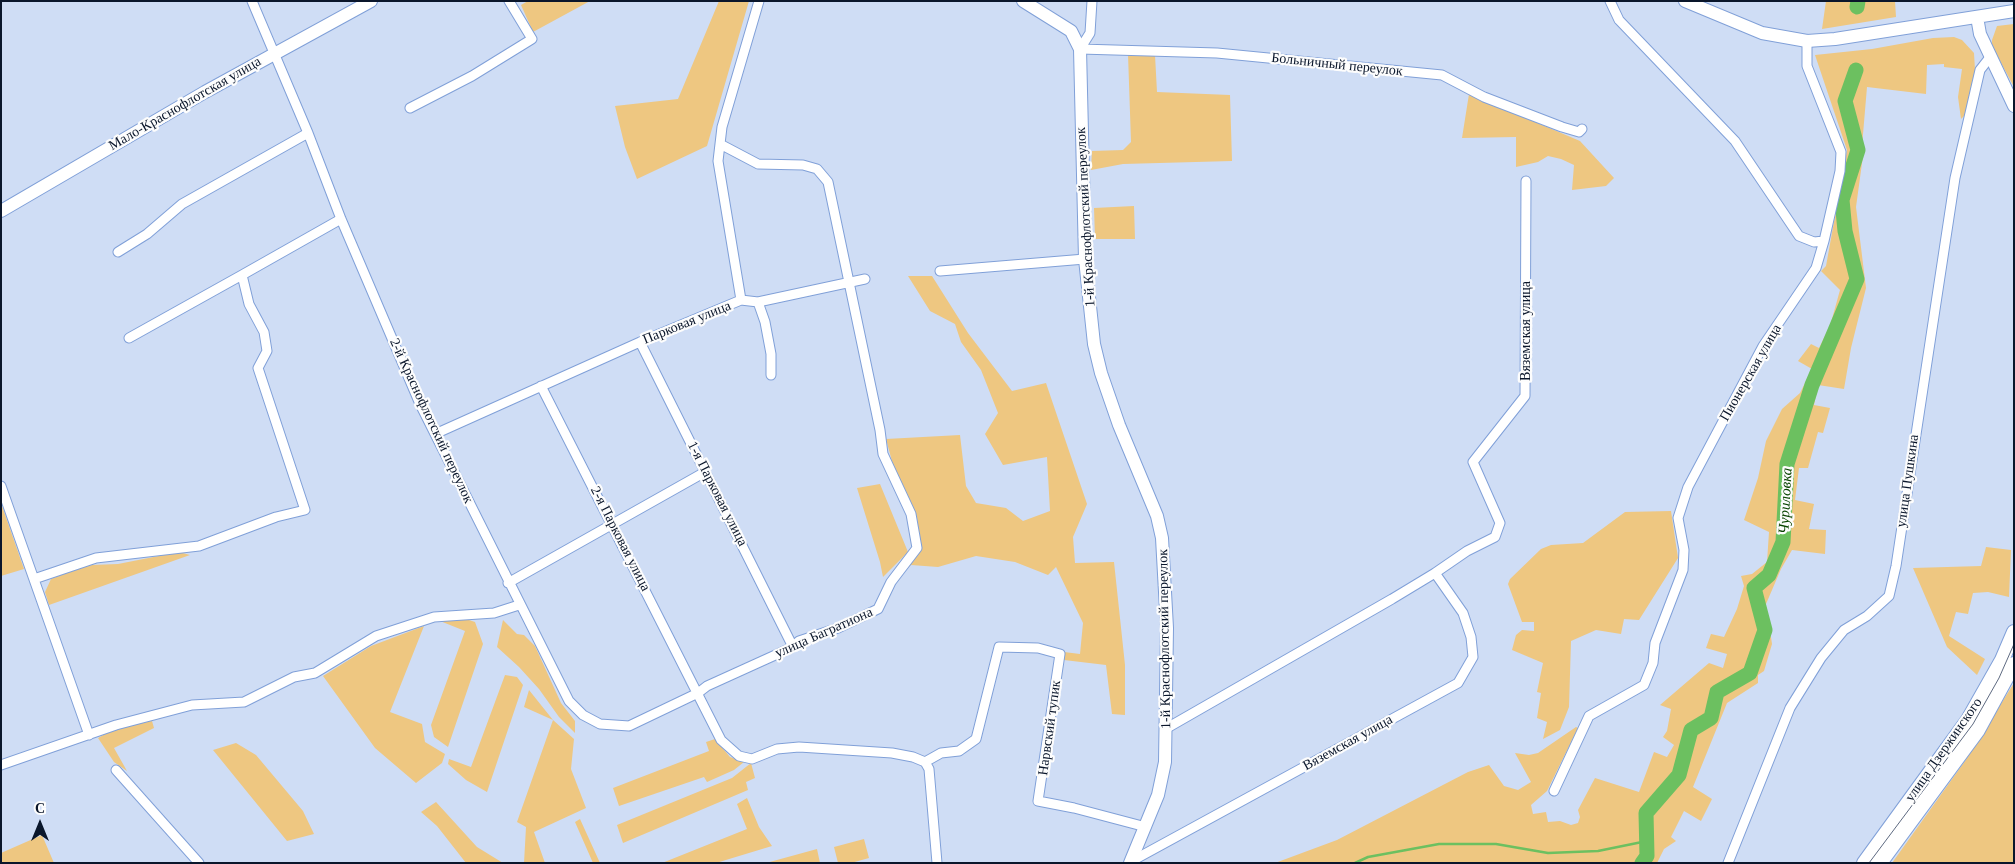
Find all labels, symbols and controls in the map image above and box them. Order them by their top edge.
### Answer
street label: Больничный переулок [1271,50,1403,80]
street label: Мало-Краснофлотская улица [106,53,264,155]
street label: 1-й Краснофлотский переулок [1073,127,1099,307]
street label: Вяземская улица [1518,281,1534,381]
street label: Парковая улица [640,298,734,348]
street label: Пионерская улица [1717,322,1785,424]
street label: 2-й Краснофлотский переулок [385,336,477,506]
street label: улица Пушкина [1893,433,1923,529]
street label: 1-я Парковая улица [683,439,751,549]
water label: Чуриловка [1775,467,1797,535]
street label: 2-я Парковая улица [586,484,654,594]
street label: 1-й Краснофлотский переулок [1155,549,1175,729]
street label: улица Багратиона [773,604,875,662]
street label: Нарвский тупик [1035,679,1065,777]
street label: улица Дзержинского [1902,695,1986,805]
street label: Вяземская улица [1300,711,1396,775]
north arrow [15,799,65,849]
text: С [35,801,45,816]

